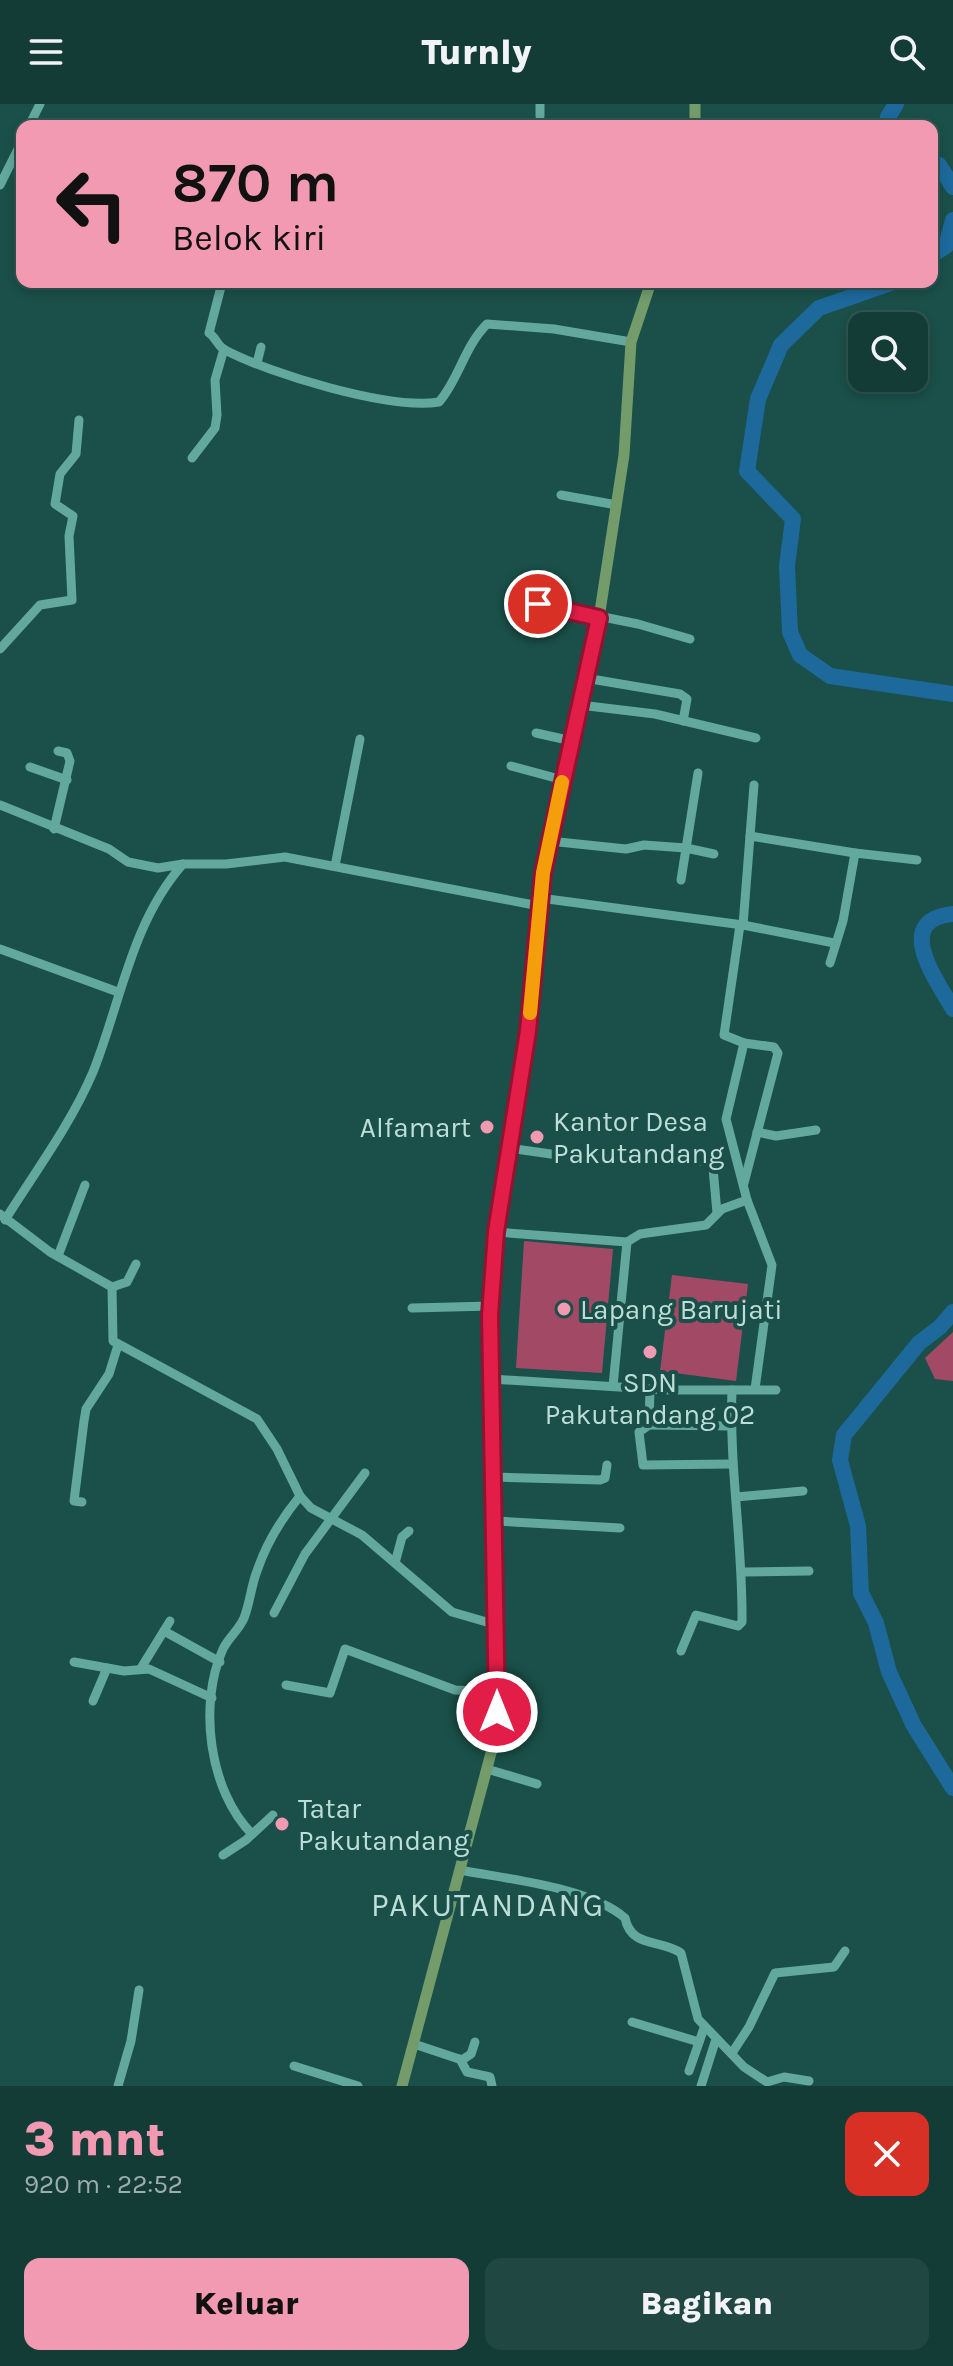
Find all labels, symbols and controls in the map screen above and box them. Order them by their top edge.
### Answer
icon: menu [24,30,68,74]
icon: search [885,30,929,74]
text: Turnly [421,31,532,73]
text: 870 m [172,150,339,215]
icon: left [40,152,144,256]
text: Belok kiri [172,217,326,259]
map controls [848,312,928,392]
button: search [848,312,928,392]
pin [504,570,572,638]
icon: arrive [516,582,560,626]
place label: Kantor Desa Pakutandang [553,1105,724,1170]
place label: Alfamart [360,1111,471,1144]
marker: Alfamart [478,1118,496,1136]
marker: Kantor Desa Pakutandang [528,1128,546,1146]
place label: Lapang Barujati [580,1293,783,1326]
marker: Lapang Barujati [555,1300,573,1318]
marker: SDN Pakutandang 02 [641,1343,659,1361]
place label: SDN Pakutandang 02 [545,1366,755,1431]
position arrow [455,1670,539,1754]
place label: Tatar Pakutandang [298,1792,469,1857]
marker: Tatar Pakutandang [273,1815,291,1833]
district label: PAKUTANDANG [371,1887,605,1924]
text: 3 mnt [24,2111,165,2167]
button: close [845,2112,929,2196]
text: 920 m · 22:52 [24,2169,183,2200]
button: Keluar [24,2258,469,2350]
button: Bagikan [485,2258,929,2350]

